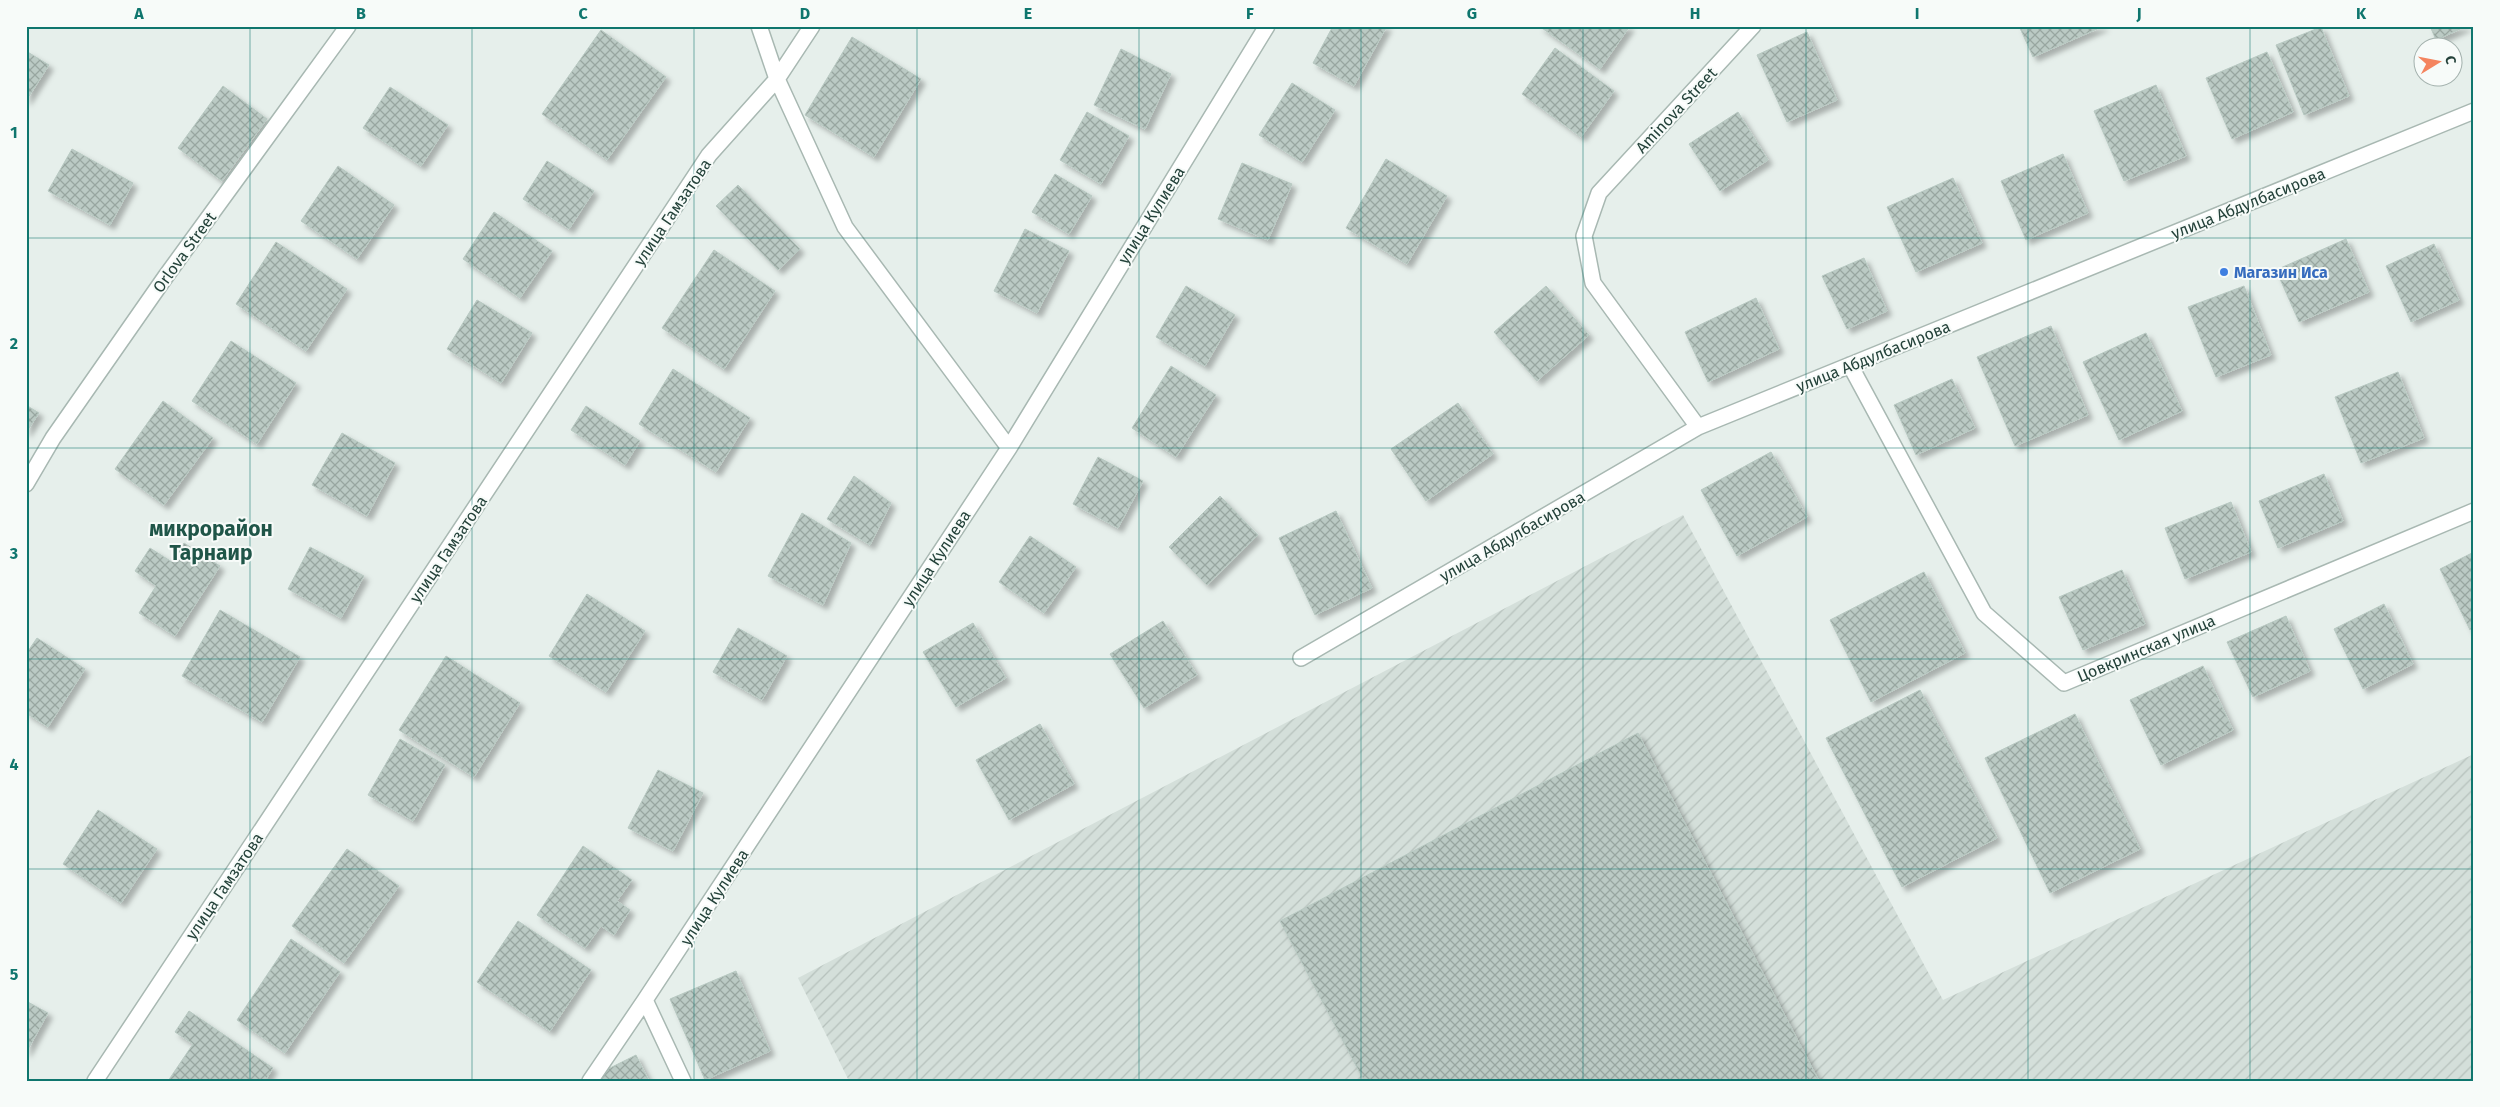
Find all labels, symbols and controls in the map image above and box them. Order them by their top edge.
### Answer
text: A [133,4,144,23]
text: B [356,4,366,23]
text: C [578,4,588,23]
text: D [800,4,810,23]
text: E [1024,4,1032,23]
text: F [1246,4,1254,23]
text: G [1467,4,1477,23]
text: H [1690,4,1700,23]
text: I [1915,4,1919,23]
text: J [2135,4,2142,23]
text: K [2356,4,2367,23]
north arrow [2412,38,2462,88]
text: С [2441,54,2459,65]
street label: Aminova Street [1632,63,1721,157]
text: 1 [10,123,18,142]
street label: улица Гамзатова [630,155,715,269]
street label: улица Кулиева [1114,163,1189,267]
street label: улица Абдулбасирова [2168,164,2328,243]
street label: Orlova Street [149,208,220,296]
place label: Магазин Иса [2234,263,2328,282]
marker: Магазин Иса [2218,266,2230,278]
street label: улица Абдулбасирова [1793,317,1953,396]
text: 2 [10,334,18,353]
street label: улица Абдулбасирова [1436,487,1588,586]
street label: улица Гамзатова [406,492,491,606]
street label: улица Кулиева [898,507,975,610]
district label: микрорайон Тарнаир [149,516,273,566]
text: 3 [9,544,18,563]
street label: Цовкринская улица [2074,611,2218,686]
text: 4 [9,755,19,774]
street label: улица Гамзатова [182,829,267,943]
street label: улица Кулиева [676,846,753,949]
text: 5 [10,965,19,984]

